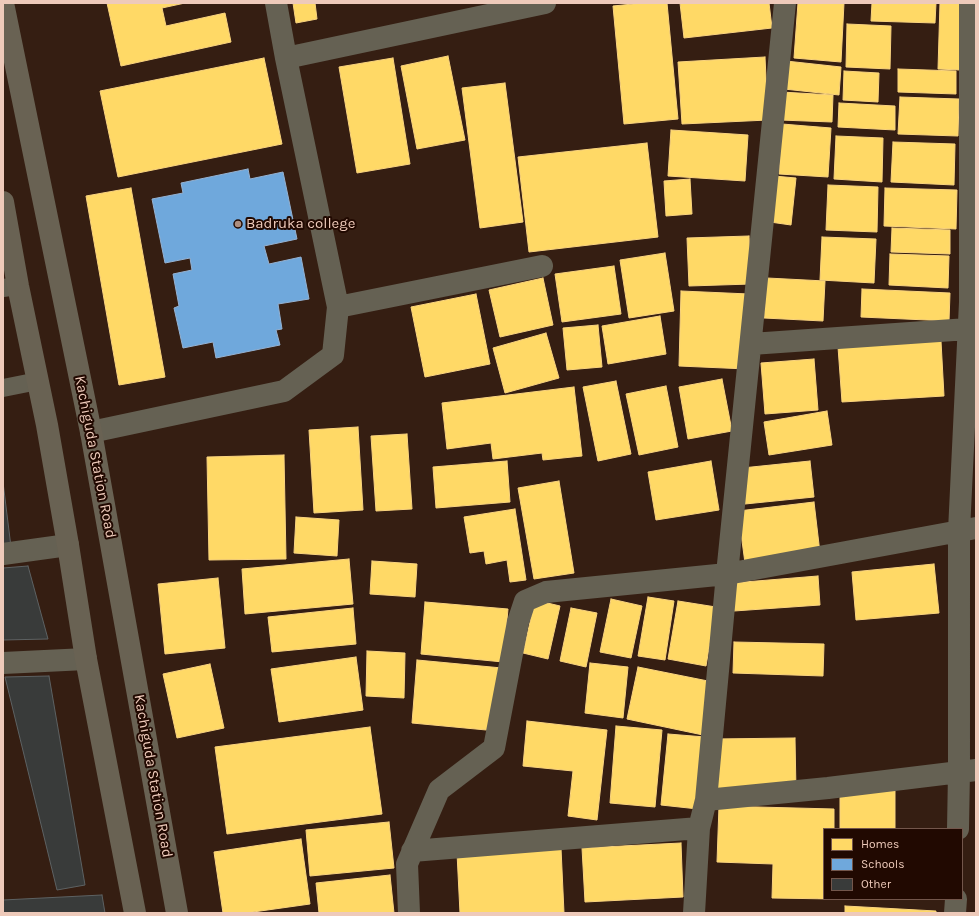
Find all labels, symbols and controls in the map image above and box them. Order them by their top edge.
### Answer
place label: Badruka college [246,215,355,233]
marker: Badruka college [233,219,243,229]
street label: Kachiguda Station Road [70,374,120,540]
street label: Kachiguda Station Road [130,693,176,859]
legend [823,828,963,900]
text: Homes [861,837,899,851]
text: Schools [861,857,904,871]
text: Other [861,877,891,891]

